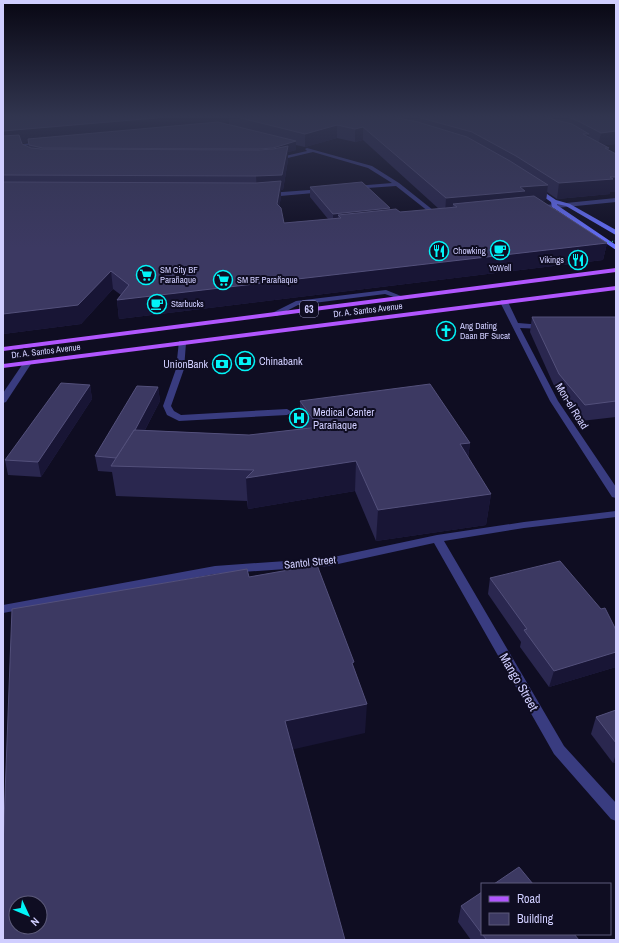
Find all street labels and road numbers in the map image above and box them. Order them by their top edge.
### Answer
street label: Dr. A. Santos Avenue [333,300,403,320]
road number: 63 [300,301,318,317]
street label: Dr. A. Santos Avenue [11,341,81,361]
street label: Mon-el Road [552,380,592,432]
street label: Santol Street [283,552,337,572]
street label: Mango Street [496,650,542,714]

